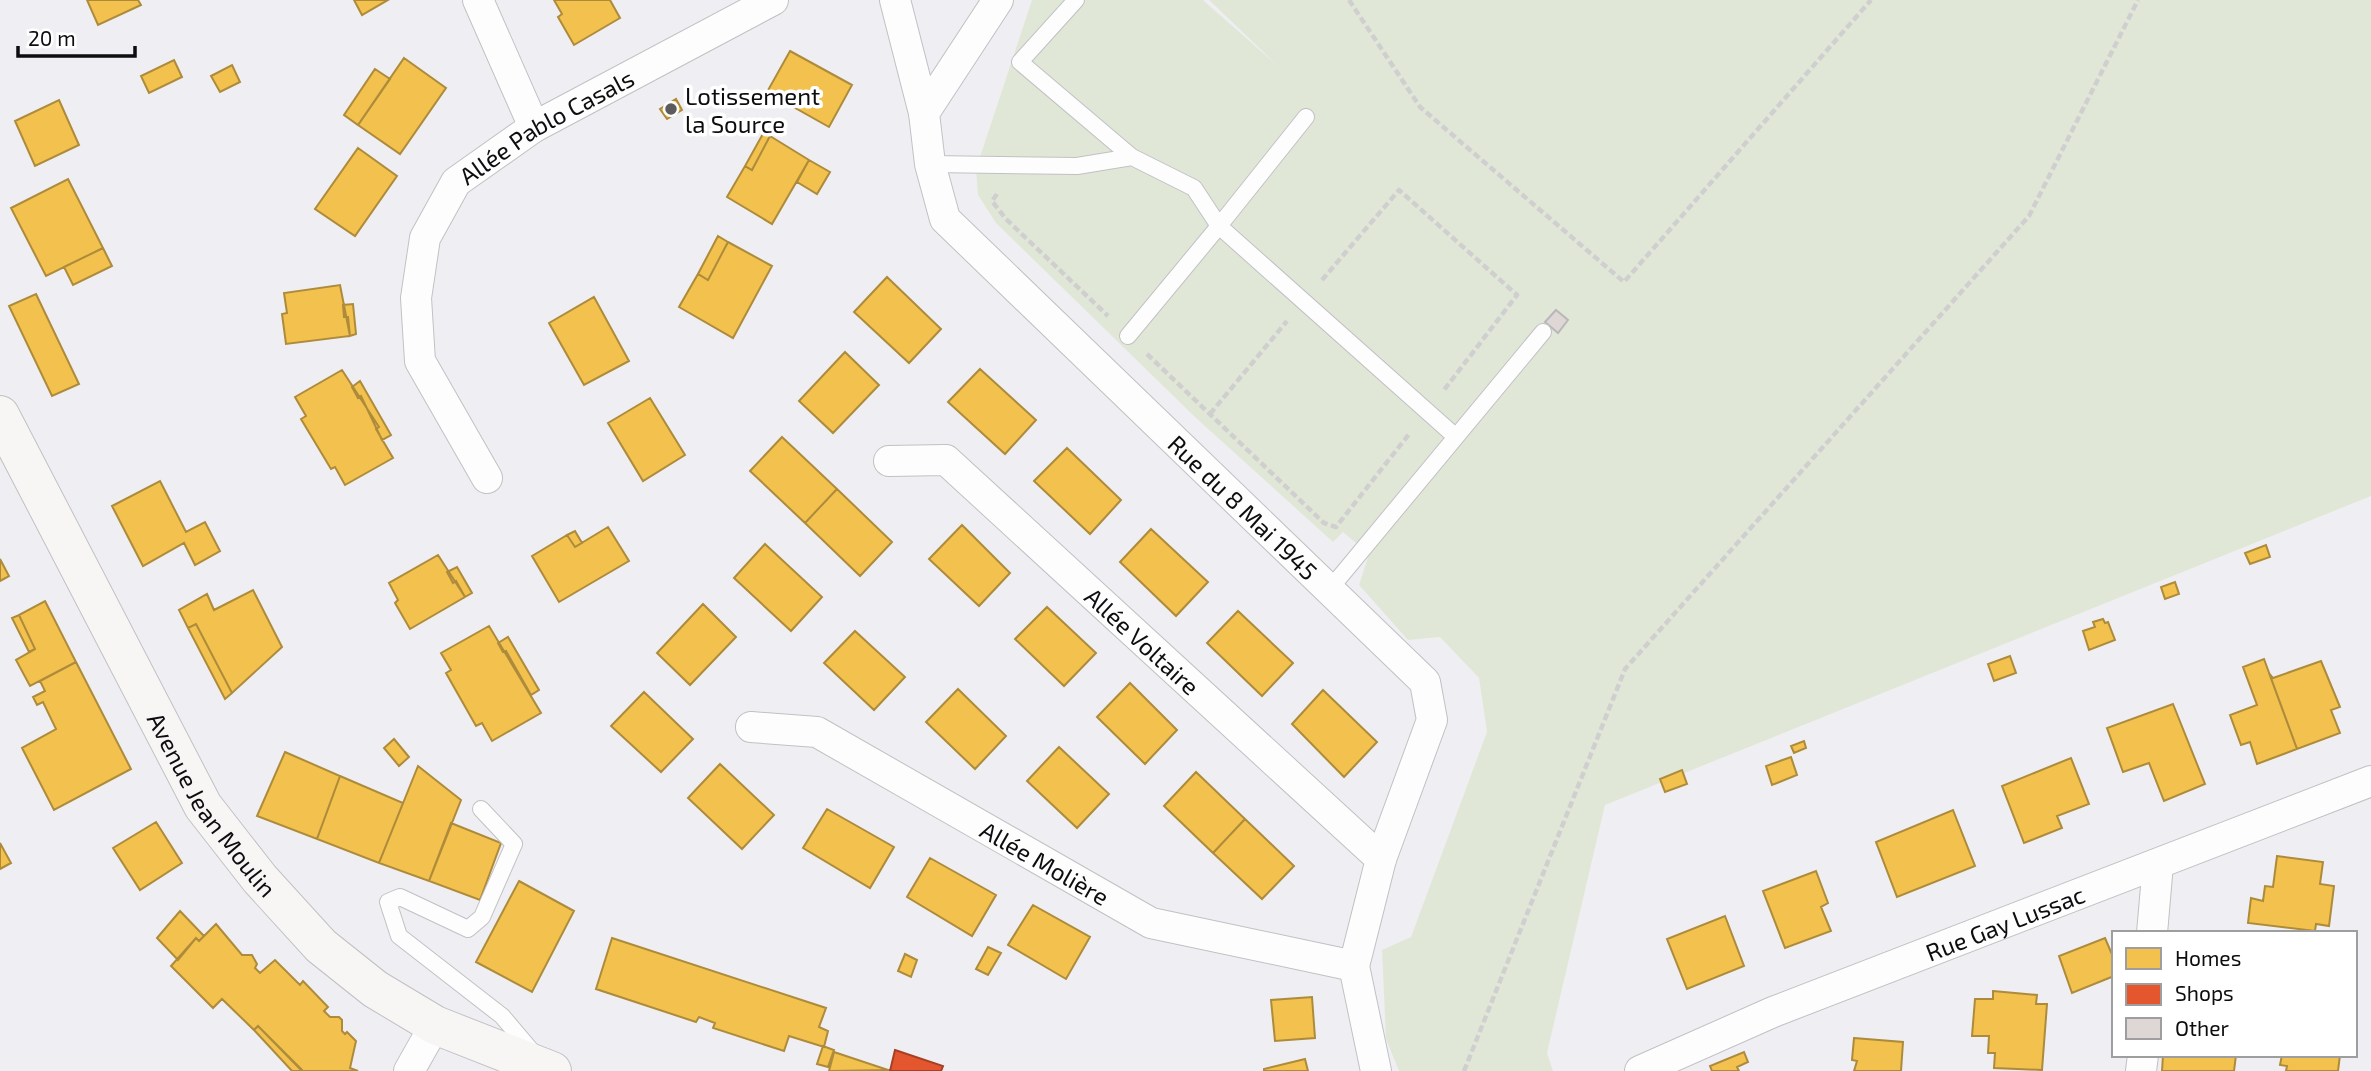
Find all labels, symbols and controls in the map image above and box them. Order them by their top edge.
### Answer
scale bar [18,14,135,58]
text: 20 m [28,25,76,50]
street label: Allée Pablo Casals [453,62,638,190]
place label: Lotissement la Source [685,81,820,138]
marker: Lotissement la Source [663,101,679,117]
street label: Rue du 8 Mai 1945 [1163,428,1324,585]
street label: Allée Voltaire [1080,581,1206,700]
street label: Avenue Jean Moulin [142,707,283,902]
street label: Allée Molière [976,814,1115,911]
street label: Rue Gay Lussac [1921,879,2088,966]
legend [2112,931,2357,1057]
text: Homes [2175,945,2241,970]
text: Shops [2175,980,2234,1005]
text: Other [2175,1015,2230,1040]

